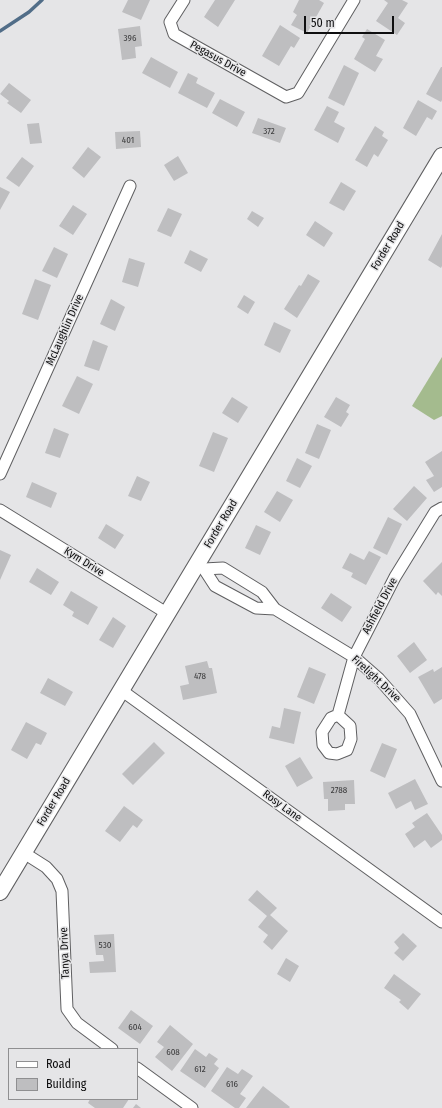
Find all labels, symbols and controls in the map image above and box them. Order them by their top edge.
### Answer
scale bar [306,8,396,34]
text: 50 m [311,16,335,30]
house number: 396 [124,33,136,43]
street label: Pegasus Drive [188,38,248,80]
house number: 372 [263,126,275,136]
house number: 401 [122,135,134,145]
street label: Forder Road [368,219,408,273]
street label: McLaughlin Drive [43,292,87,368]
street label: Forder Road [201,497,241,551]
street label: Kym Drive [61,544,107,580]
street label: Ashfield Drive [360,575,400,637]
street label: Firelight Drive [349,653,403,705]
house number: 478 [194,671,206,681]
street label: Forder Road [34,775,74,829]
house number: 2788 [331,785,347,795]
street label: Rosy Lane [260,787,304,825]
street label: Tanya Drive [58,927,72,979]
house number: 530 [99,940,111,950]
house number: 604 [128,1022,142,1032]
house number: 608 [166,1047,180,1057]
legend [8,1048,138,1100]
text: Road [46,1057,71,1071]
house number: 612 [194,1064,206,1074]
text: Building [46,1077,86,1091]
house number: 616 [226,1079,238,1089]

